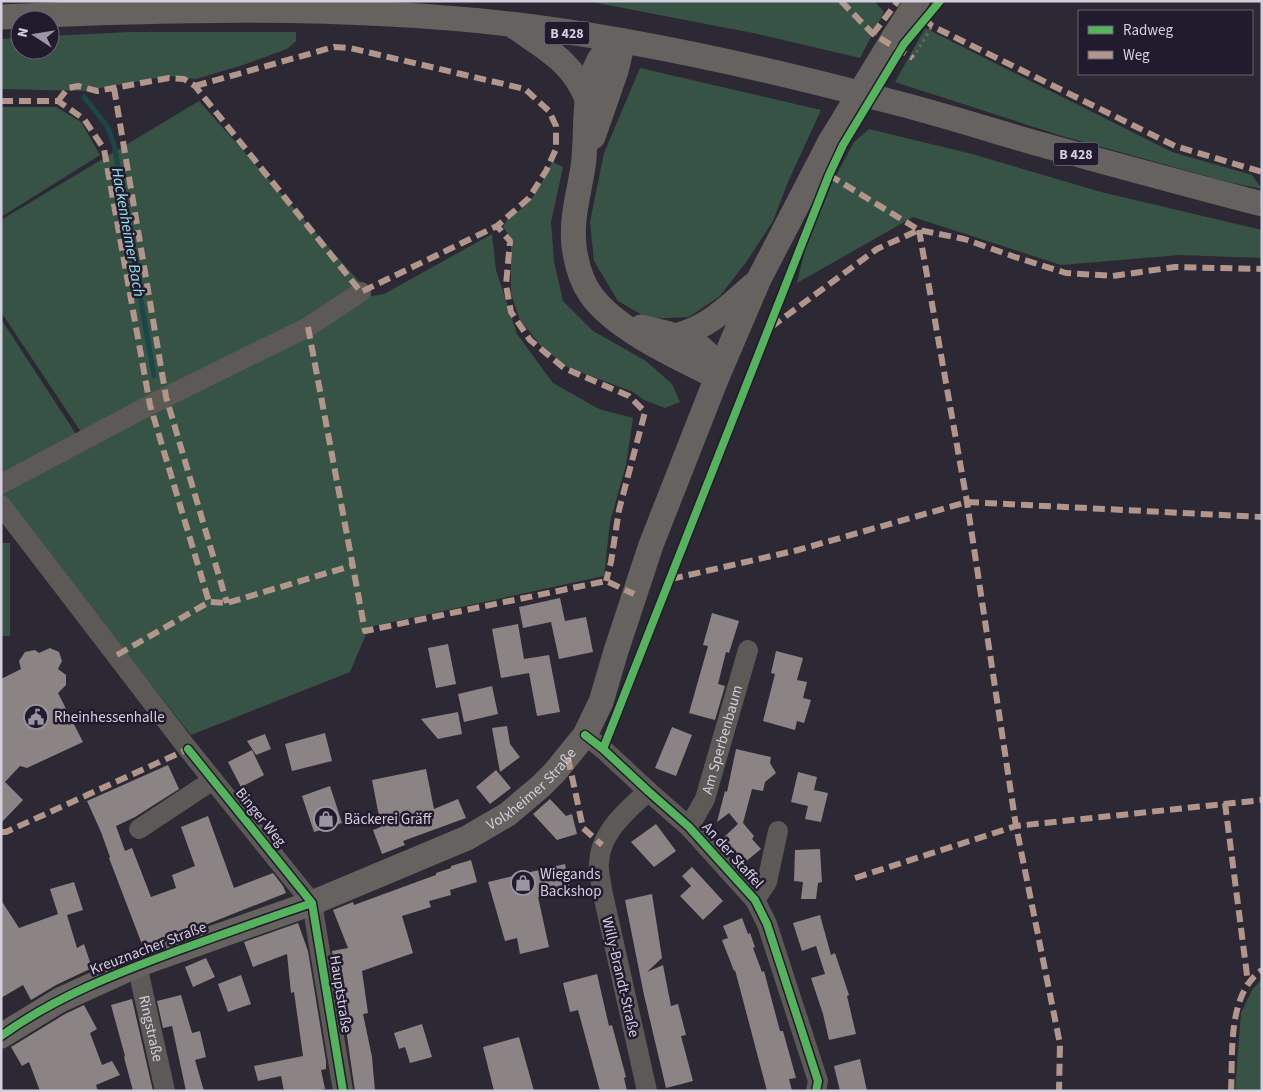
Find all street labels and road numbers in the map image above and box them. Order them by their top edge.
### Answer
road number: B 428 [544,22,590,44]
road number: B 428 [1054,142,1098,166]
street label: Am Sperbenbaum [697,683,748,797]
street label: Volxheimer Straße [483,744,581,835]
street label: Binger Weg [230,783,291,852]
street label: An der Staffel [697,817,768,893]
street label: Willy-Brandt-Straße [596,915,645,1039]
street label: Kreuznacher Straße [87,917,210,980]
street label: Hauptstraße [324,954,357,1034]
street label: Ringstraße [133,993,168,1064]

